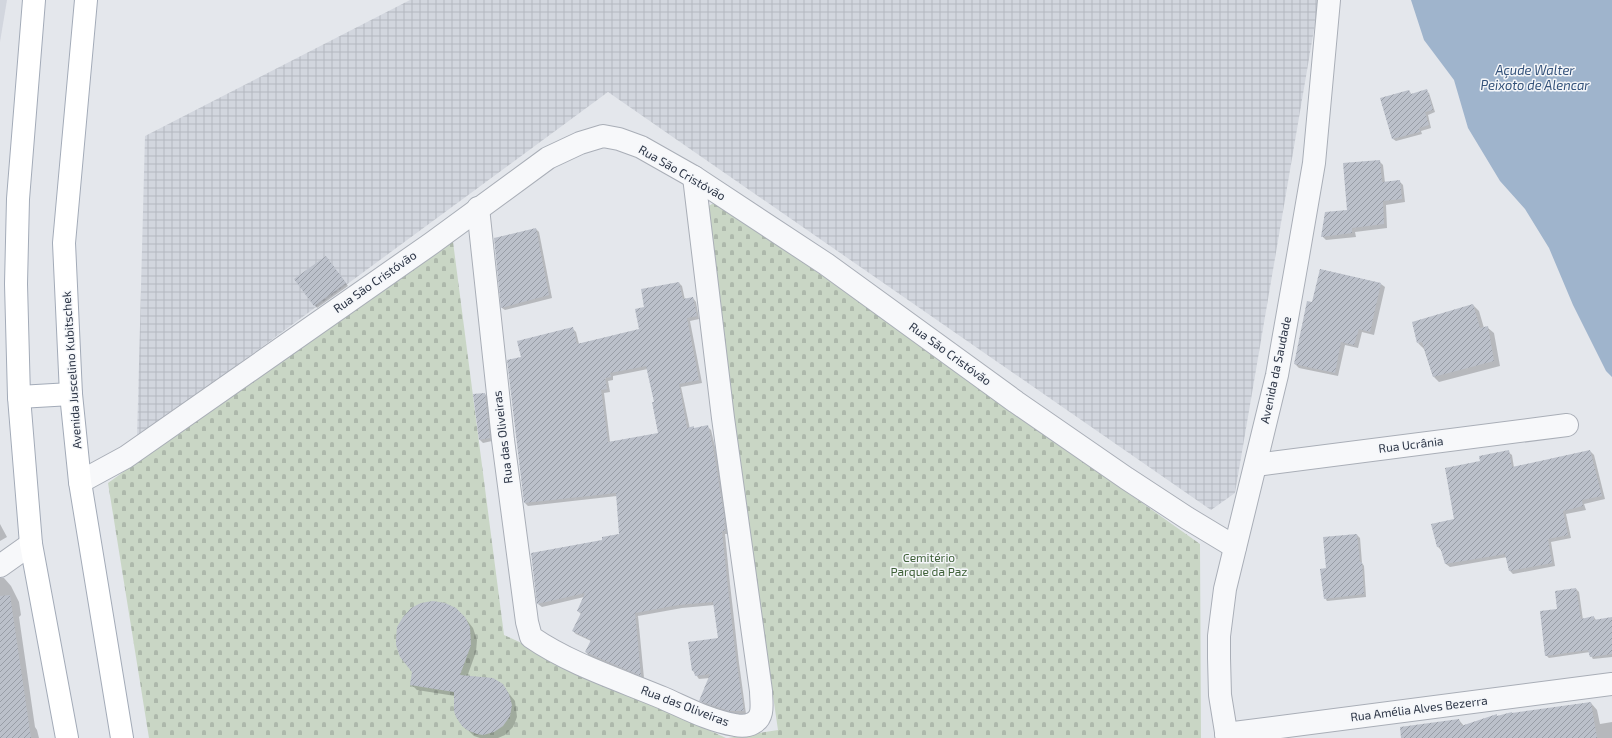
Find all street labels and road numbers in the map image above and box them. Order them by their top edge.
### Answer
street label: Rua São Cristóvão [637,142,729,203]
street label: Rua São Cristóvão [330,247,419,315]
street label: Avenida Juscelino Kubitschek [59,291,83,449]
street label: Avenida da Saudade [1257,315,1293,425]
street label: Rua São Cristóvão [907,319,995,388]
street label: Rua das Oliveiras [489,390,515,484]
street label: Rua Ucrânia [1378,433,1444,455]
street label: Rua das Oliveiras [639,682,732,728]
street label: Rua Amélia Alves Bezerra [1349,693,1488,723]

